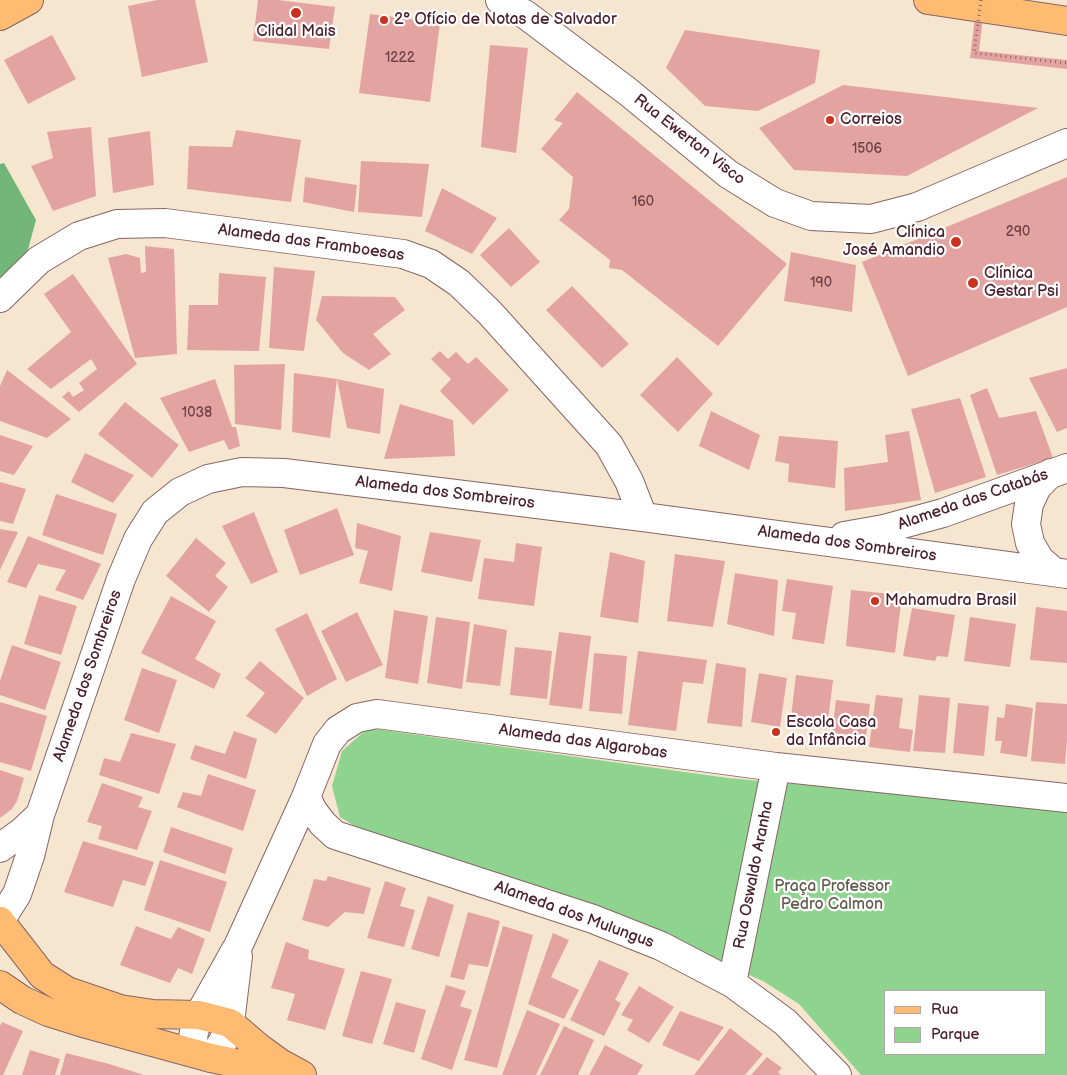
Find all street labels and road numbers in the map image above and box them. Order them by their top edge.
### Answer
street label: Rua Ewerton Visco [629,91,749,189]
street label: Alameda das Framboesas [217,220,405,266]
street label: Alameda das Catabás [895,465,1051,535]
street label: Alameda dos Sombreiros [354,472,536,514]
street label: Alameda dos Sombreiros [756,522,938,566]
street label: Alameda dos Sombreiros [50,588,126,764]
street label: Alameda das Algarobas [497,721,669,763]
street label: Rua Oswaldo Aranha [730,799,778,951]
street label: Alameda dos Mulungus [492,877,656,953]

